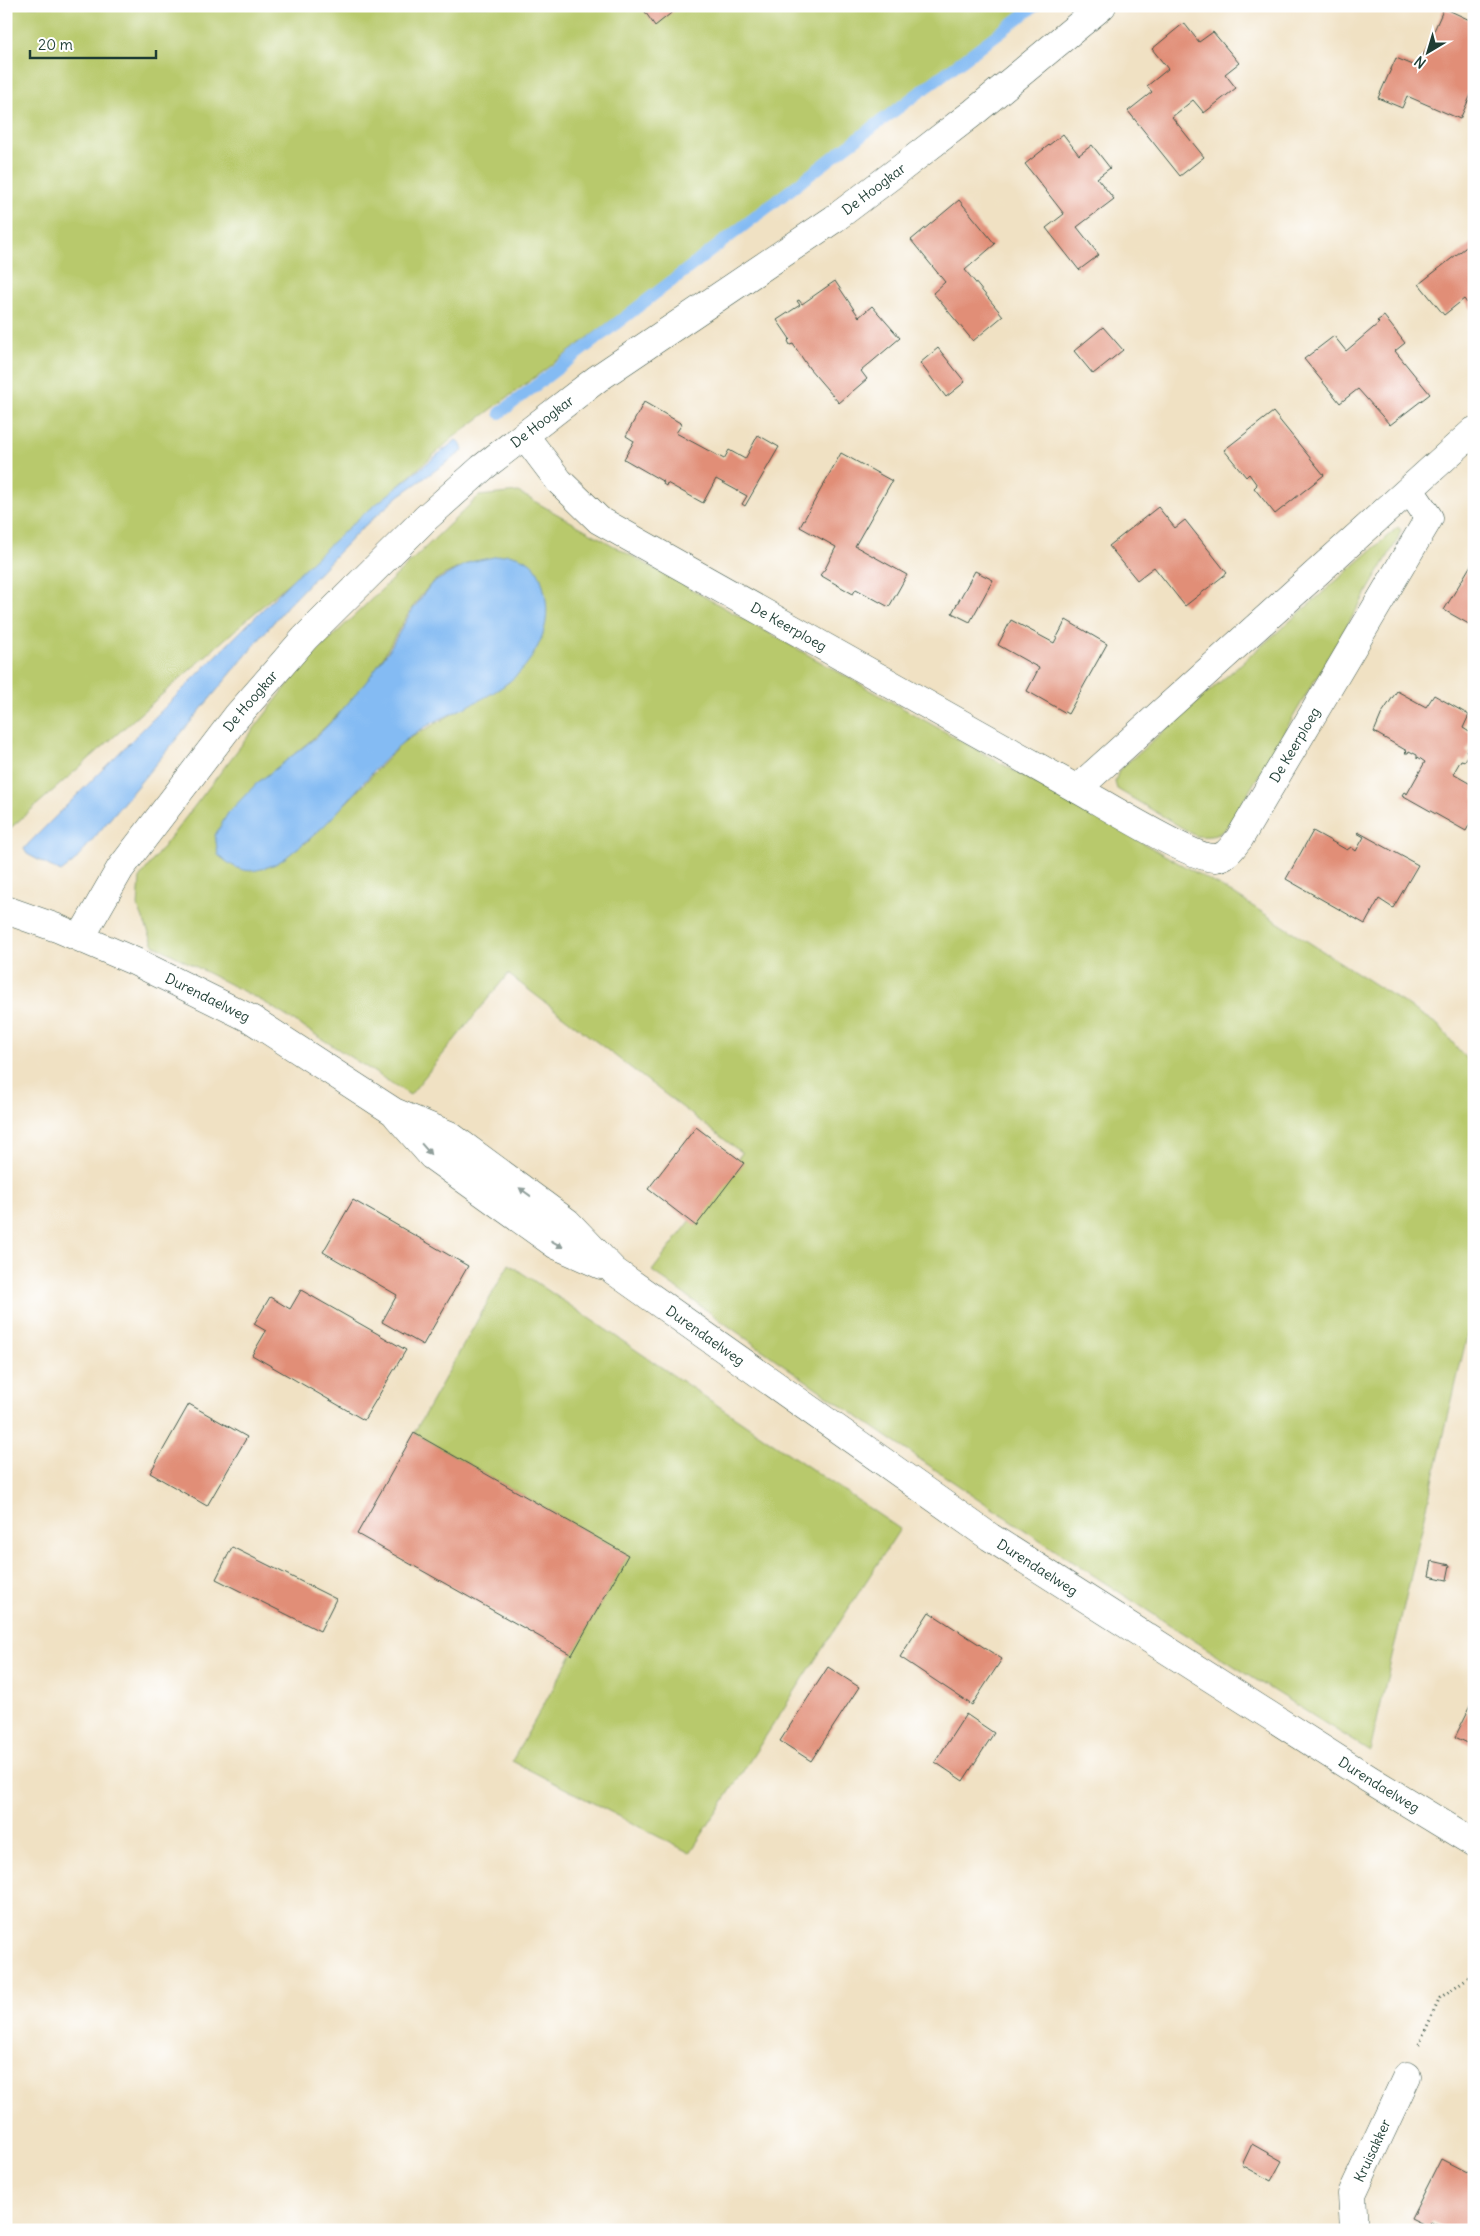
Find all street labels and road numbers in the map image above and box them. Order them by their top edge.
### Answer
street label: De Hoogkar [838,159,909,219]
street label: De Hoogkar [507,391,578,452]
street label: De Keerploeg [748,598,830,655]
street label: De Hoogkar [219,666,282,735]
street label: De Keerploeg [1265,704,1324,786]
street label: Durendaelweg [162,969,253,1026]
street label: Durendaelweg [662,1302,748,1370]
street label: Durendaelweg [994,1535,1081,1600]
street label: Durendaelweg [1335,1753,1423,1817]
street label: Kruisakker [1350,2116,1395,2185]

